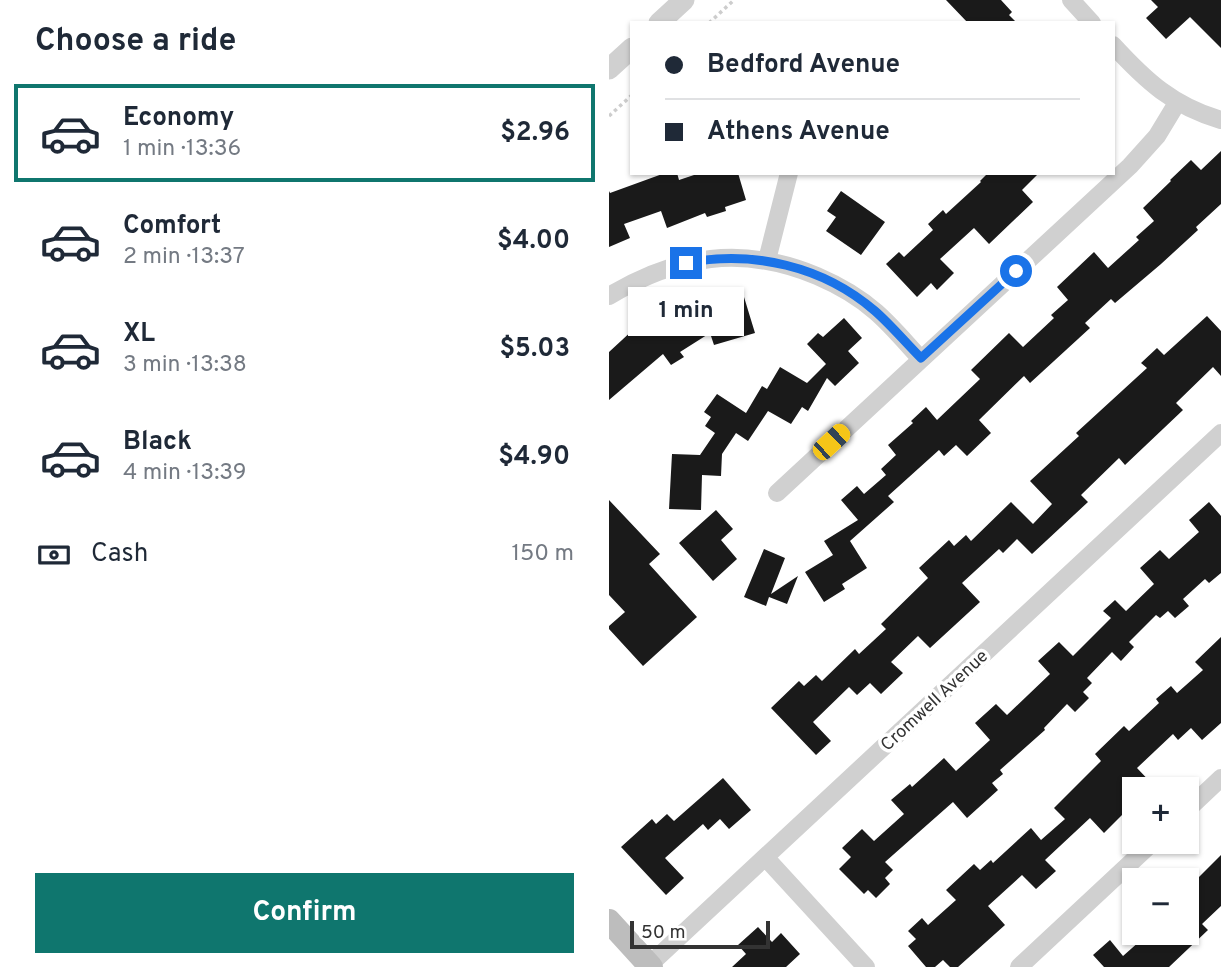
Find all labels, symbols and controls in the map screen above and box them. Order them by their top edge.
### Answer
text: Choose a ride [35,22,236,62]
text: Bedford Avenue [707,49,900,82]
icon: car [39,102,102,165]
text: Economy [123,102,234,135]
text: Athens Avenue [707,116,890,149]
text: $2.96 [500,117,570,150]
text: 1 min · 13:36 [123,135,241,164]
icon: car [39,210,102,273]
text: Comfort [123,210,221,243]
text: $4.00 [497,225,570,258]
text: 2 min · 13:37 [123,243,245,272]
route end [670,247,702,279]
route start [1000,255,1032,287]
callout: 1 min [628,288,744,336]
text: 1 min [658,297,714,326]
icon: car [39,318,102,381]
text: XL [123,318,155,351]
text: $5.03 [499,333,570,366]
text: 3 min · 13:38 [123,351,247,380]
car [809,420,854,464]
icon: car [39,426,102,489]
text: Black [123,426,192,459]
text: $4.90 [498,441,570,474]
text: 4 min · 13:39 [123,459,247,488]
icon: cash [35,536,73,574]
text: Cash [91,538,148,571]
text: 150 m [512,540,574,569]
street label: Cromwell Avenue [876,645,994,757]
map controls [1122,777,1199,945]
button: + [1122,777,1199,854]
button: − [1122,868,1199,945]
button: Confirm [35,873,574,953]
scale bar [630,918,770,950]
text: 50 m [641,921,686,945]

